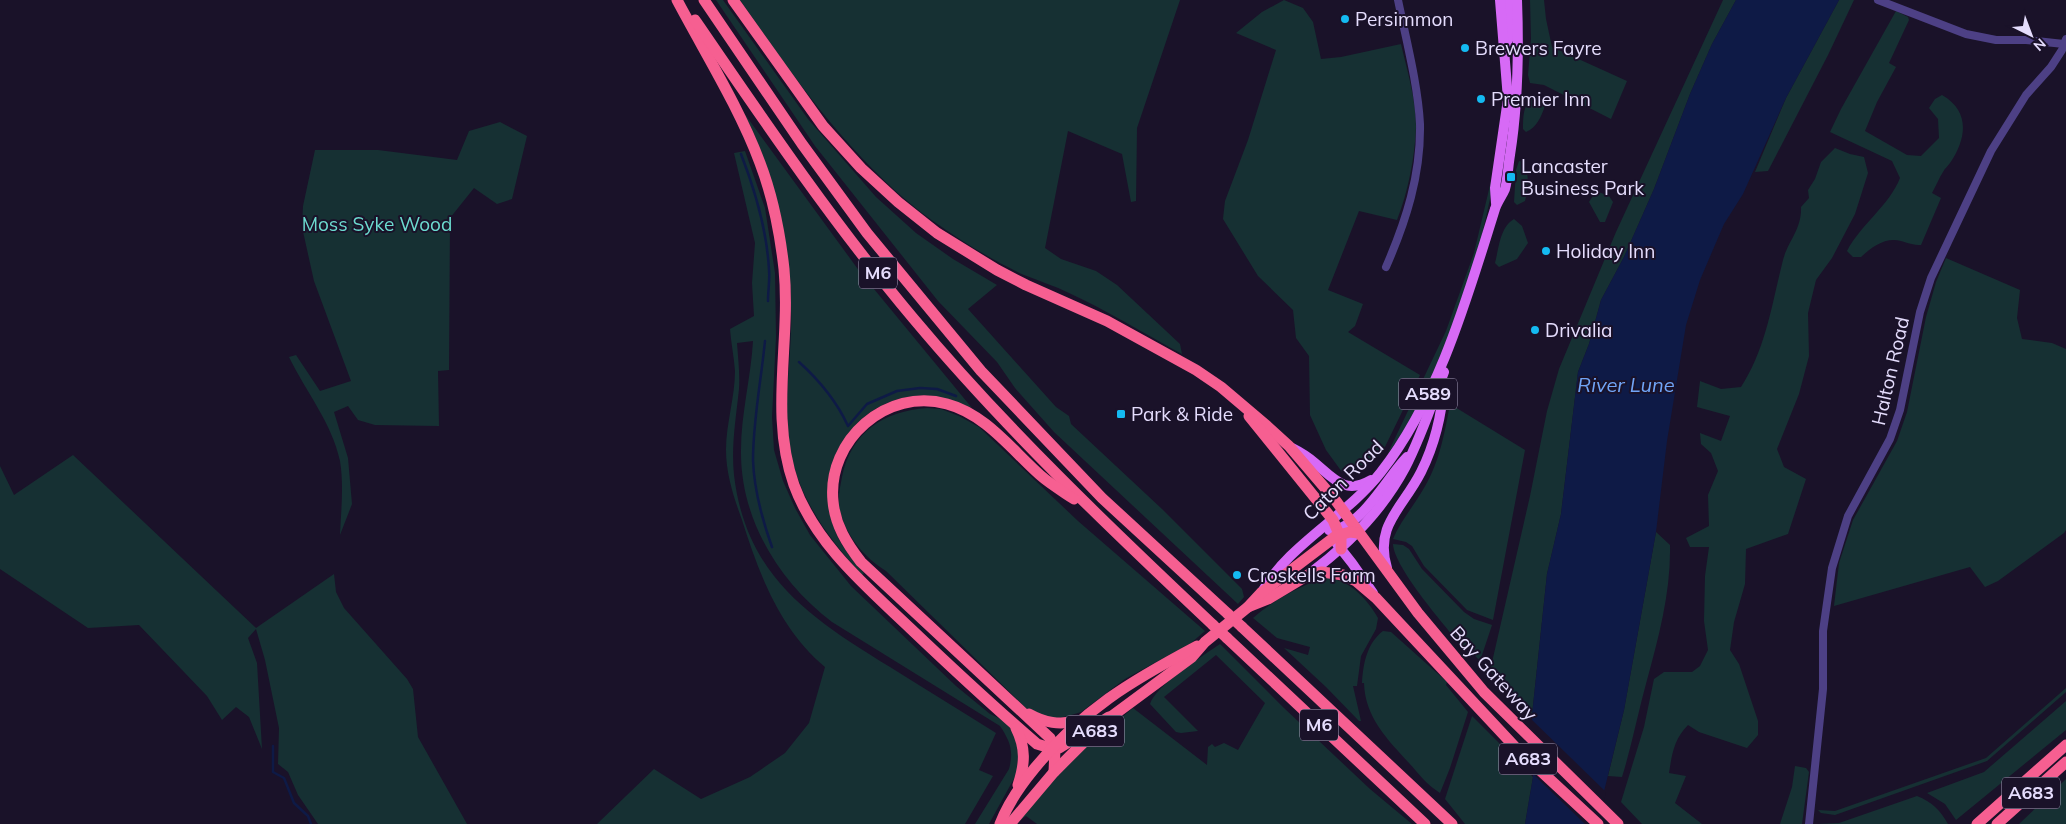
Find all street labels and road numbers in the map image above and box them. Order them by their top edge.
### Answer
road number: M6 [859,258,897,288]
street label: Halton Road [1866,314,1914,428]
road number: A589 [1399,378,1457,409]
street label: Caton Road [1298,435,1388,525]
street label: Bay Gateway [1445,621,1543,725]
road number: M6 [1300,710,1338,740]
road number: A683 [1066,716,1124,746]
road number: A683 [1499,744,1557,774]
road number: A683 [2002,778,2060,808]

